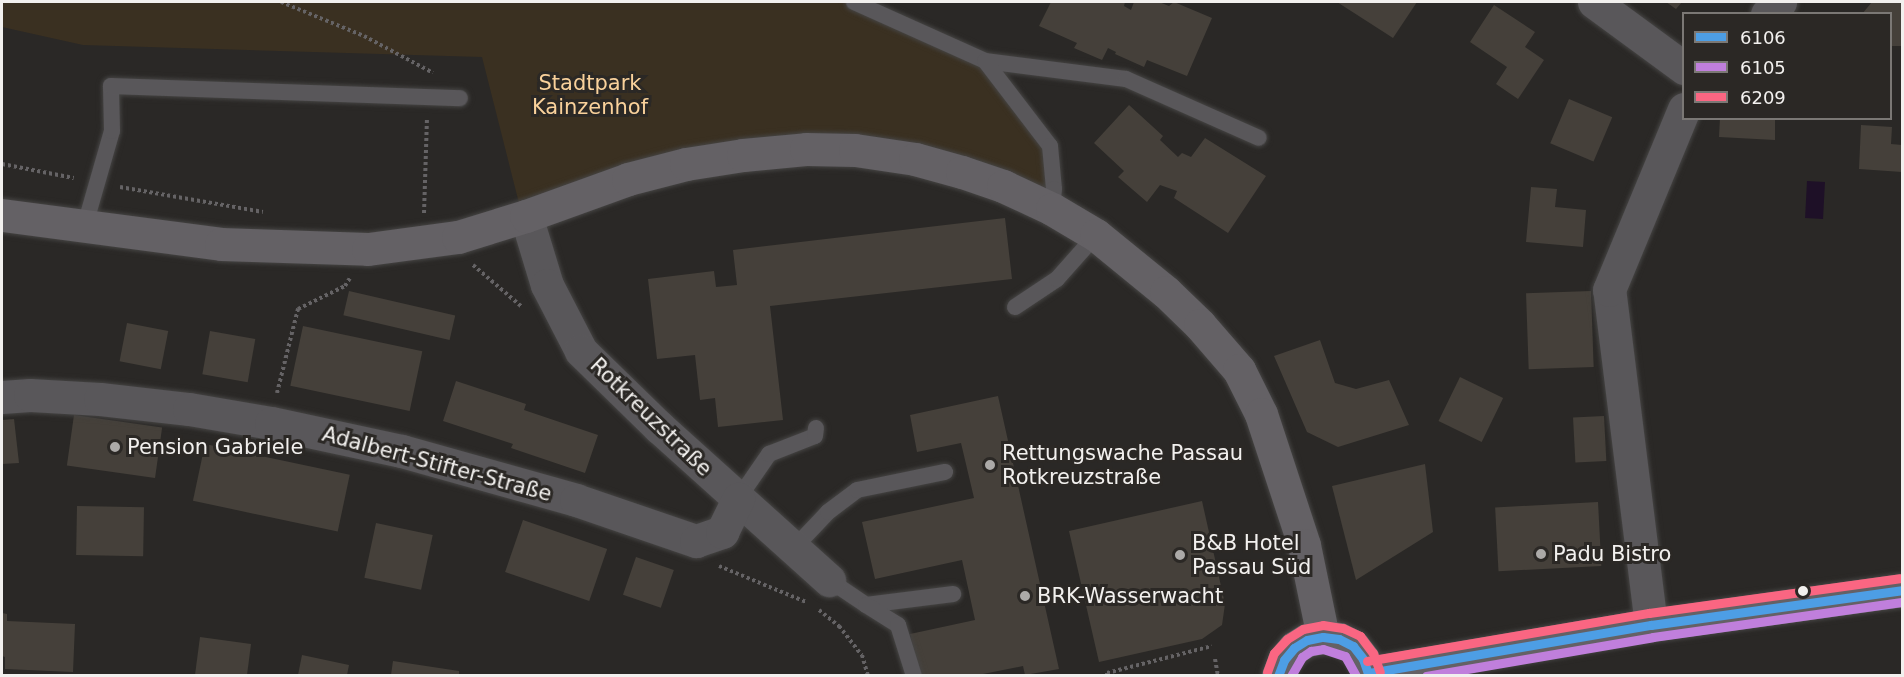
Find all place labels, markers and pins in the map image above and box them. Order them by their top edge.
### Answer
place label: Pension Gabriele [127,434,303,460]
marker: Pension Gabriele [108,440,122,454]
place label: Rettungswache Passau Rotkreuzstraße [1002,440,1243,490]
marker: Rettungswache Passau Rotkreuzstraße [983,458,997,472]
place label: B&B Hotel Passau Süd [1192,530,1311,580]
place label: Padu Bistro [1553,541,1671,567]
marker: Padu Bistro [1534,547,1548,561]
marker: B&B Hotel Passau Süd [1173,548,1187,562]
place label: BRK-Wasserwacht [1037,583,1223,609]
unlabelled marker [1797,585,1809,597]
marker: BRK-Wasserwacht [1018,589,1032,603]

